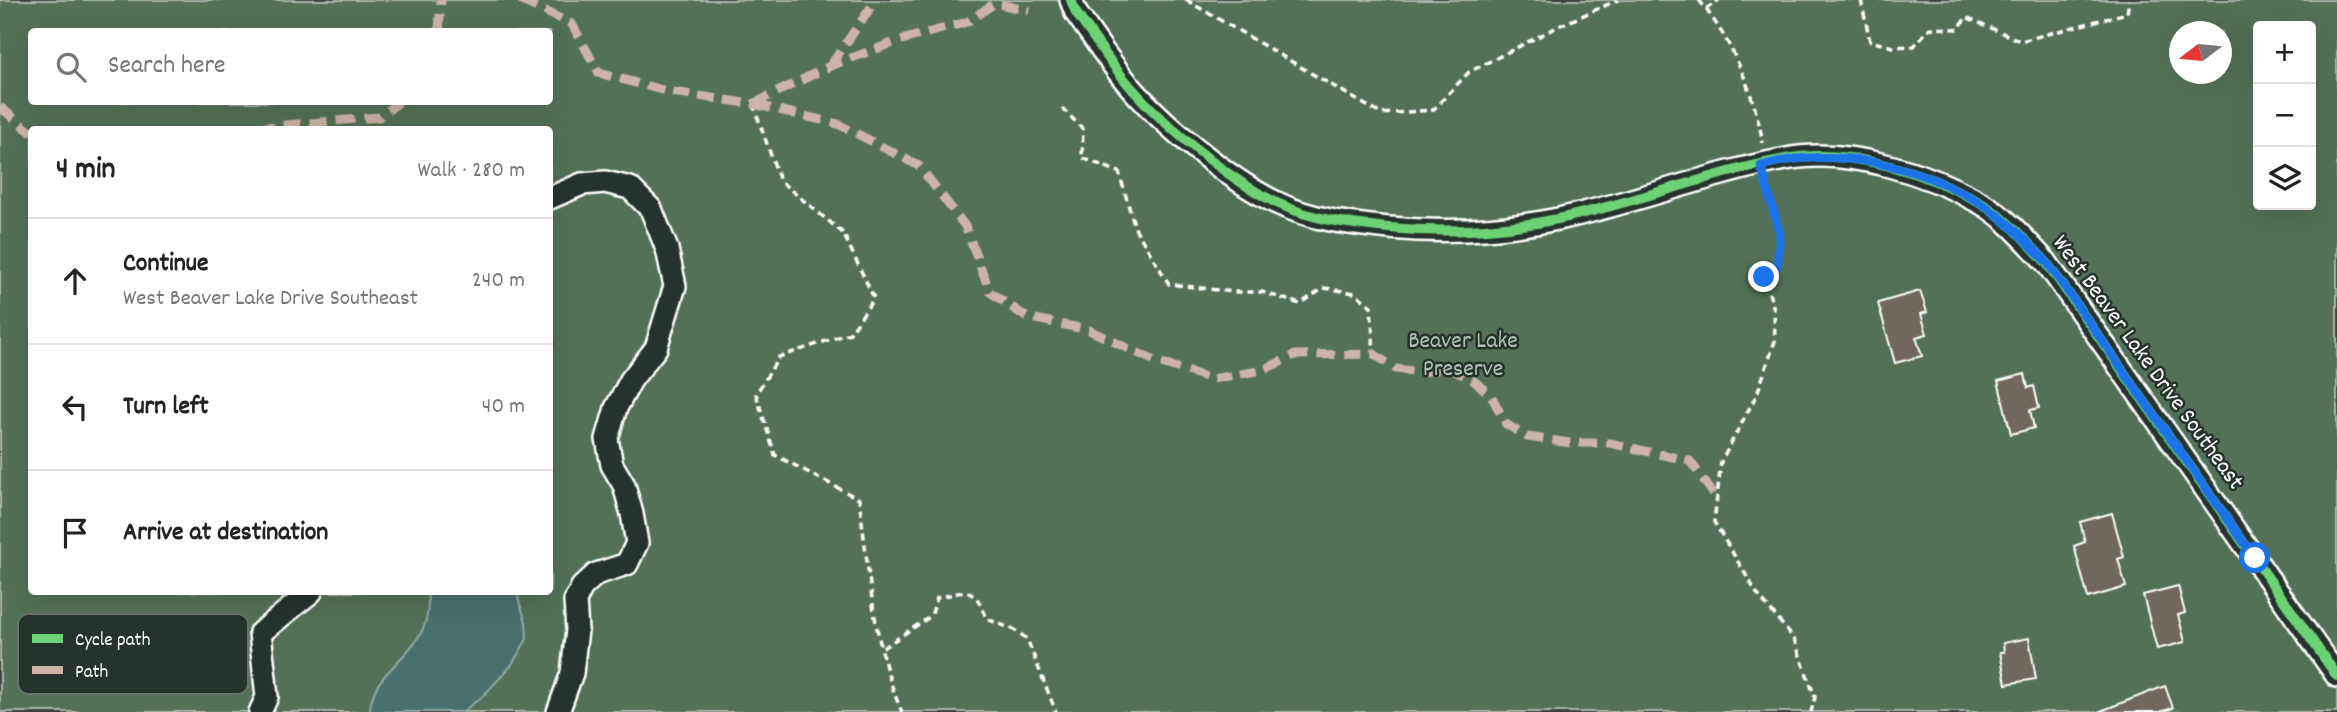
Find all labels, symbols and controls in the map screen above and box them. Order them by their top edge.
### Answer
north arrow [2169,21,2232,84]
map controls [2253,21,2316,210]
button: + [2253,21,2316,84]
search box [28,28,553,105]
icon: search [52,48,90,86]
text: Search here [108,48,226,85]
button: − [2253,84,2316,147]
button: layers [2253,147,2316,210]
text: 4 min [56,150,115,193]
text: Walk · 280 m [417,155,525,188]
street label: West Beaver Lake Drive Southeast [2043,228,2251,498]
text: Continue [123,246,208,283]
route end [1748,261,1779,292]
icon: ahead [56,262,94,300]
text: 240 m [472,265,525,298]
text: West Beaver Lake Drive Southeast [123,283,418,316]
park label: Beaver Lake Preserve [1408,325,1518,387]
icon: left [56,388,94,426]
text: Turn left [123,389,209,426]
text: 40 m [482,391,525,424]
icon: arrive [56,514,94,552]
text: Arrive at destination [123,515,328,552]
route start [2239,542,2270,573]
legend [18,614,248,694]
text: Cycle path [75,628,150,655]
text: Path [75,660,108,687]

